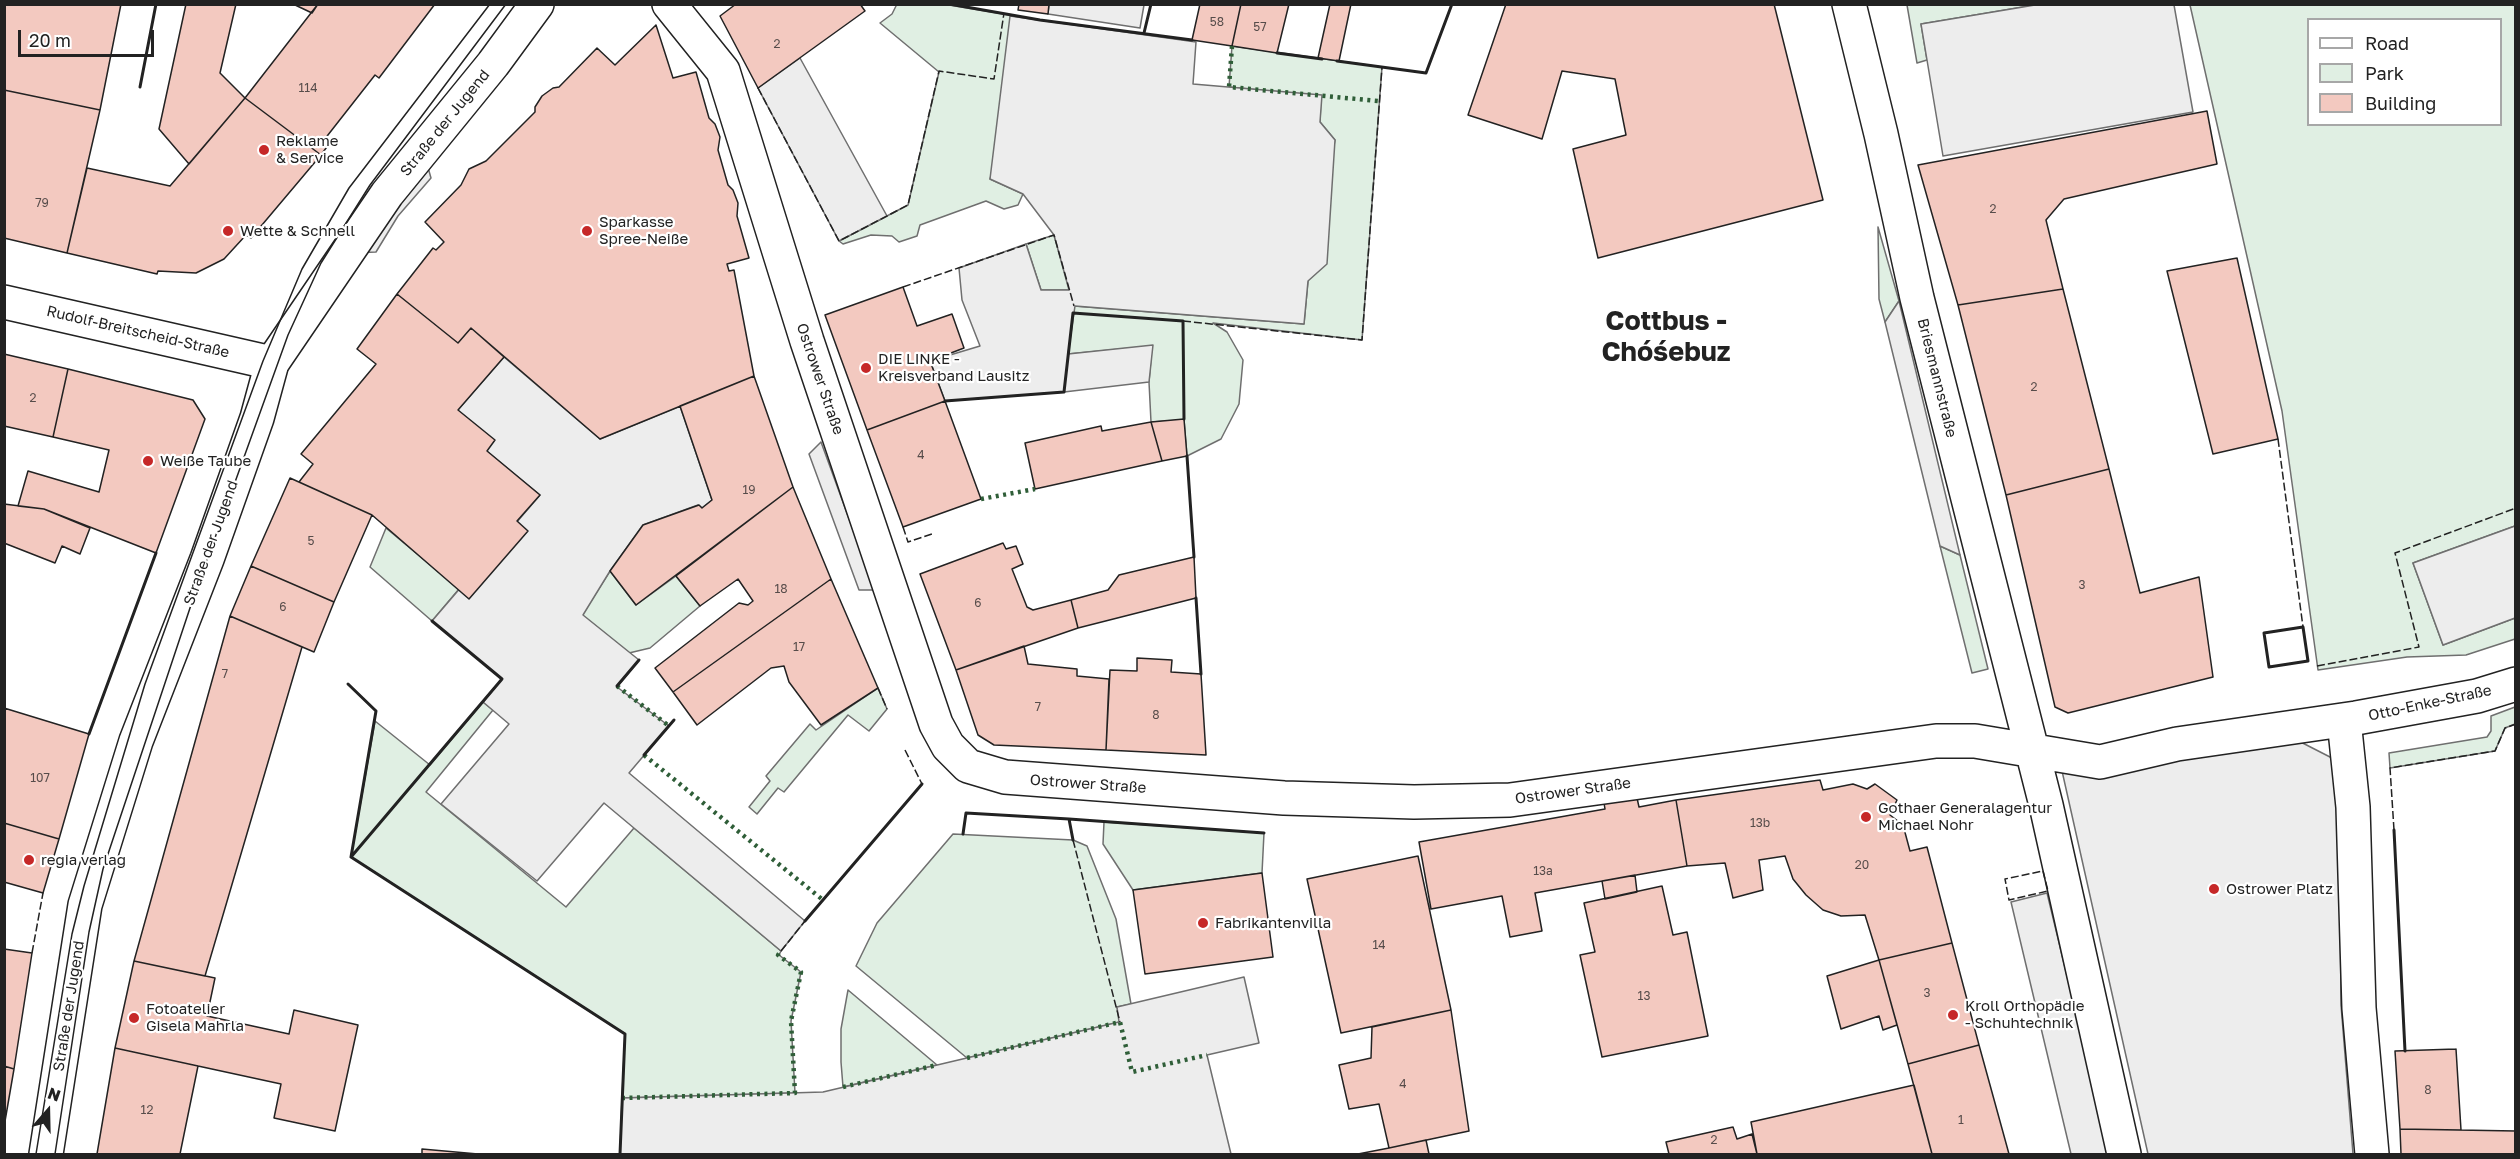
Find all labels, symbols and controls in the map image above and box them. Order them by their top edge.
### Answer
house number: 58 [1210,15,1224,29]
scale bar [21,18,158,56]
legend [2307,18,2502,126]
house number: 57 [1253,20,1267,34]
text: 20 m [29,29,71,51]
text: Road [2365,32,2409,54]
house number: 2 [774,37,780,51]
text: Park [2365,62,2404,84]
street label: Straße der Jugend [396,66,494,180]
house number: 114 [299,81,317,95]
text: Building [2365,92,2436,114]
place label: Reklame & Service [276,132,344,167]
marker: Reklame & Service [257,143,271,157]
house number: 79 [35,196,49,210]
house number: 2 [1990,202,1996,216]
place label: Sparkasse Spree-Neiße [599,213,688,248]
place label: Wette & Schnell [240,222,355,240]
marker: Wette & Schnell [221,224,235,238]
marker: Sparkasse Spree-Neiße [580,224,594,238]
street label: Rudolf-Breitscheid-Straße [45,302,231,362]
district label: Cottbus - Chóśebuz [1601,305,1731,368]
street label: Briesmannstraße [1913,316,1961,440]
street label: Ostrower Straße [792,321,848,437]
place label: DIE LINKE - Kreisverband Lausitz [878,350,1029,385]
marker: DIE LINKE - Kreisverband Lausitz [859,361,873,375]
house number: 2 [2031,380,2037,394]
house number: 2 [30,391,36,405]
house number: 4 [917,448,925,462]
place label: Weiße Taube [160,452,251,470]
marker: Weiße Taube [141,454,155,468]
street label: Straße der Jugend [180,478,242,608]
house number: 19 [742,483,756,497]
house number: 5 [308,534,314,548]
house number: 3 [2078,578,2086,592]
house number: 18 [774,582,788,596]
house number: 6 [974,596,982,610]
house number: 6 [279,600,287,614]
house number: 17 [793,640,805,654]
house number: 7 [222,667,228,681]
street label: Otto-Enke-Straße [2367,681,2493,725]
house number: 7 [1035,700,1041,714]
house number: 8 [1152,708,1160,722]
house number: 107 [30,771,50,785]
street label: Ostrower Straße [1029,771,1147,797]
street label: Ostrower Straße [1514,774,1632,808]
place label: Gothaer Generalagentur Michael Nohr [1878,799,2052,834]
marker: Gothaer Generalagentur Michael Nohr [1859,810,1873,824]
house number: 13b [1750,816,1770,830]
place label: regia verlag [41,851,126,869]
marker: regia verlag [22,853,36,867]
house number: 20 [1855,858,1869,872]
house number: 13a [1533,864,1553,878]
place label: Ostrower Platz [2226,880,2333,898]
marker: Ostrower Platz [2207,882,2221,896]
place label: Fabrikantenvilla [1215,914,1331,932]
marker: Fabrikantenvilla [1196,916,1210,930]
house number: 14 [1372,938,1386,952]
street label: Straße der Jugend [50,939,88,1073]
house number: 3 [1923,986,1931,1000]
house number: 13 [1638,989,1650,1003]
place label: Kroll Orthopädie - Schuhtechnik [1965,997,2085,1032]
place label: Fotoatelier Gisela Mahrla [146,1000,244,1035]
marker: Kroll Orthopädie - Schuhtechnik [1946,1008,1960,1022]
marker: Fotoatelier Gisela Mahrla [127,1011,141,1025]
house number: 4 [1399,1077,1407,1091]
north arrow [18,1081,78,1141]
text: N [45,1083,63,1106]
house number: 8 [2424,1083,2432,1097]
house number: 12 [141,1103,153,1117]
house number: 1 [1958,1113,1964,1127]
house number: 2 [1711,1133,1717,1147]

